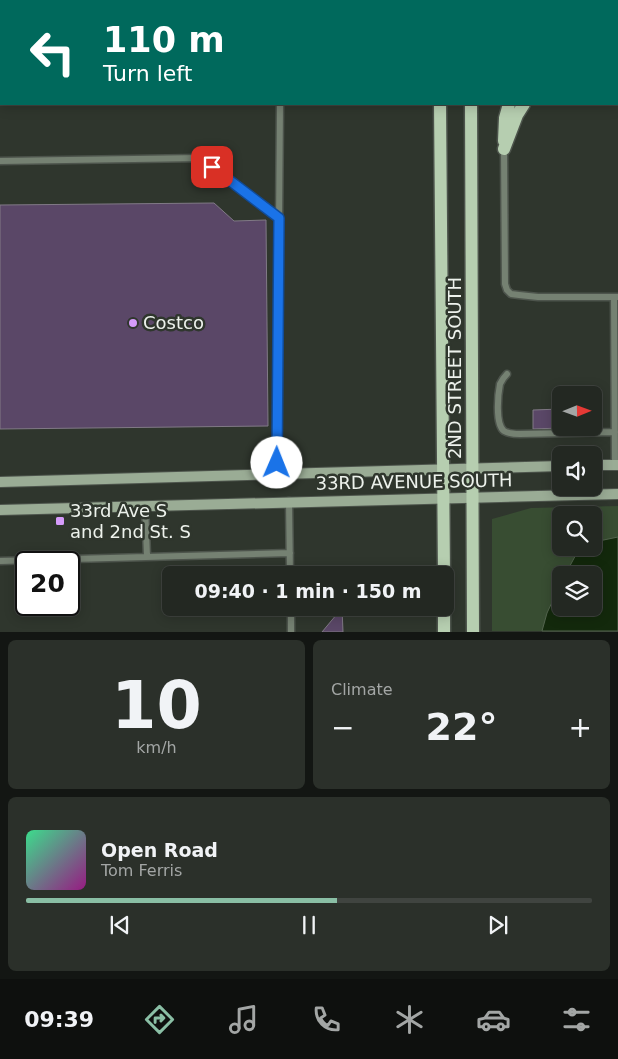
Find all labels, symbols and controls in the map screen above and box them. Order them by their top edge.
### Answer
icon: left [20,20,85,85]
text: 110 m [103,20,225,60]
text: Turn left [103,61,192,86]
pin [191,146,233,188]
icon: arrive [198,153,226,181]
street label: 2ND STREET SOUTH [444,277,465,459]
place label: Costco [143,312,204,333]
marker: Costco [127,317,139,329]
north arrow [552,386,602,436]
map controls [552,386,602,616]
position arrow [250,436,302,488]
button: sound [552,446,602,496]
street label: 33RD AVENUE SOUTH [315,469,513,494]
place label: 33rd Ave S and 2nd St. S [70,500,191,542]
button: search [552,506,602,556]
marker: 33rd Ave S and 2nd St. S [54,515,66,527]
speed limit sign: 20 [15,551,80,616]
button: layers [552,566,602,616]
text: 09:40 · 1 min · 150 m [194,580,422,602]
text: 10 [111,668,202,743]
text: Climate [331,680,393,699]
text: 22° [426,705,497,749]
text: − [331,711,354,744]
text: + [569,711,592,744]
text: km/h [136,738,177,757]
text: Open Road [101,839,218,861]
text: Tom Ferris [101,861,182,880]
icon: previous [106,911,134,939]
icon: pause [295,911,323,939]
icon: next [484,911,512,939]
icon: directions [142,1002,177,1037]
icon: music [226,1002,261,1037]
icon: phone [309,1002,344,1037]
icon: climate [392,1002,427,1037]
icon: car [476,1002,511,1037]
icon: filters [559,1002,594,1037]
text: 09:39 [24,1007,94,1032]

